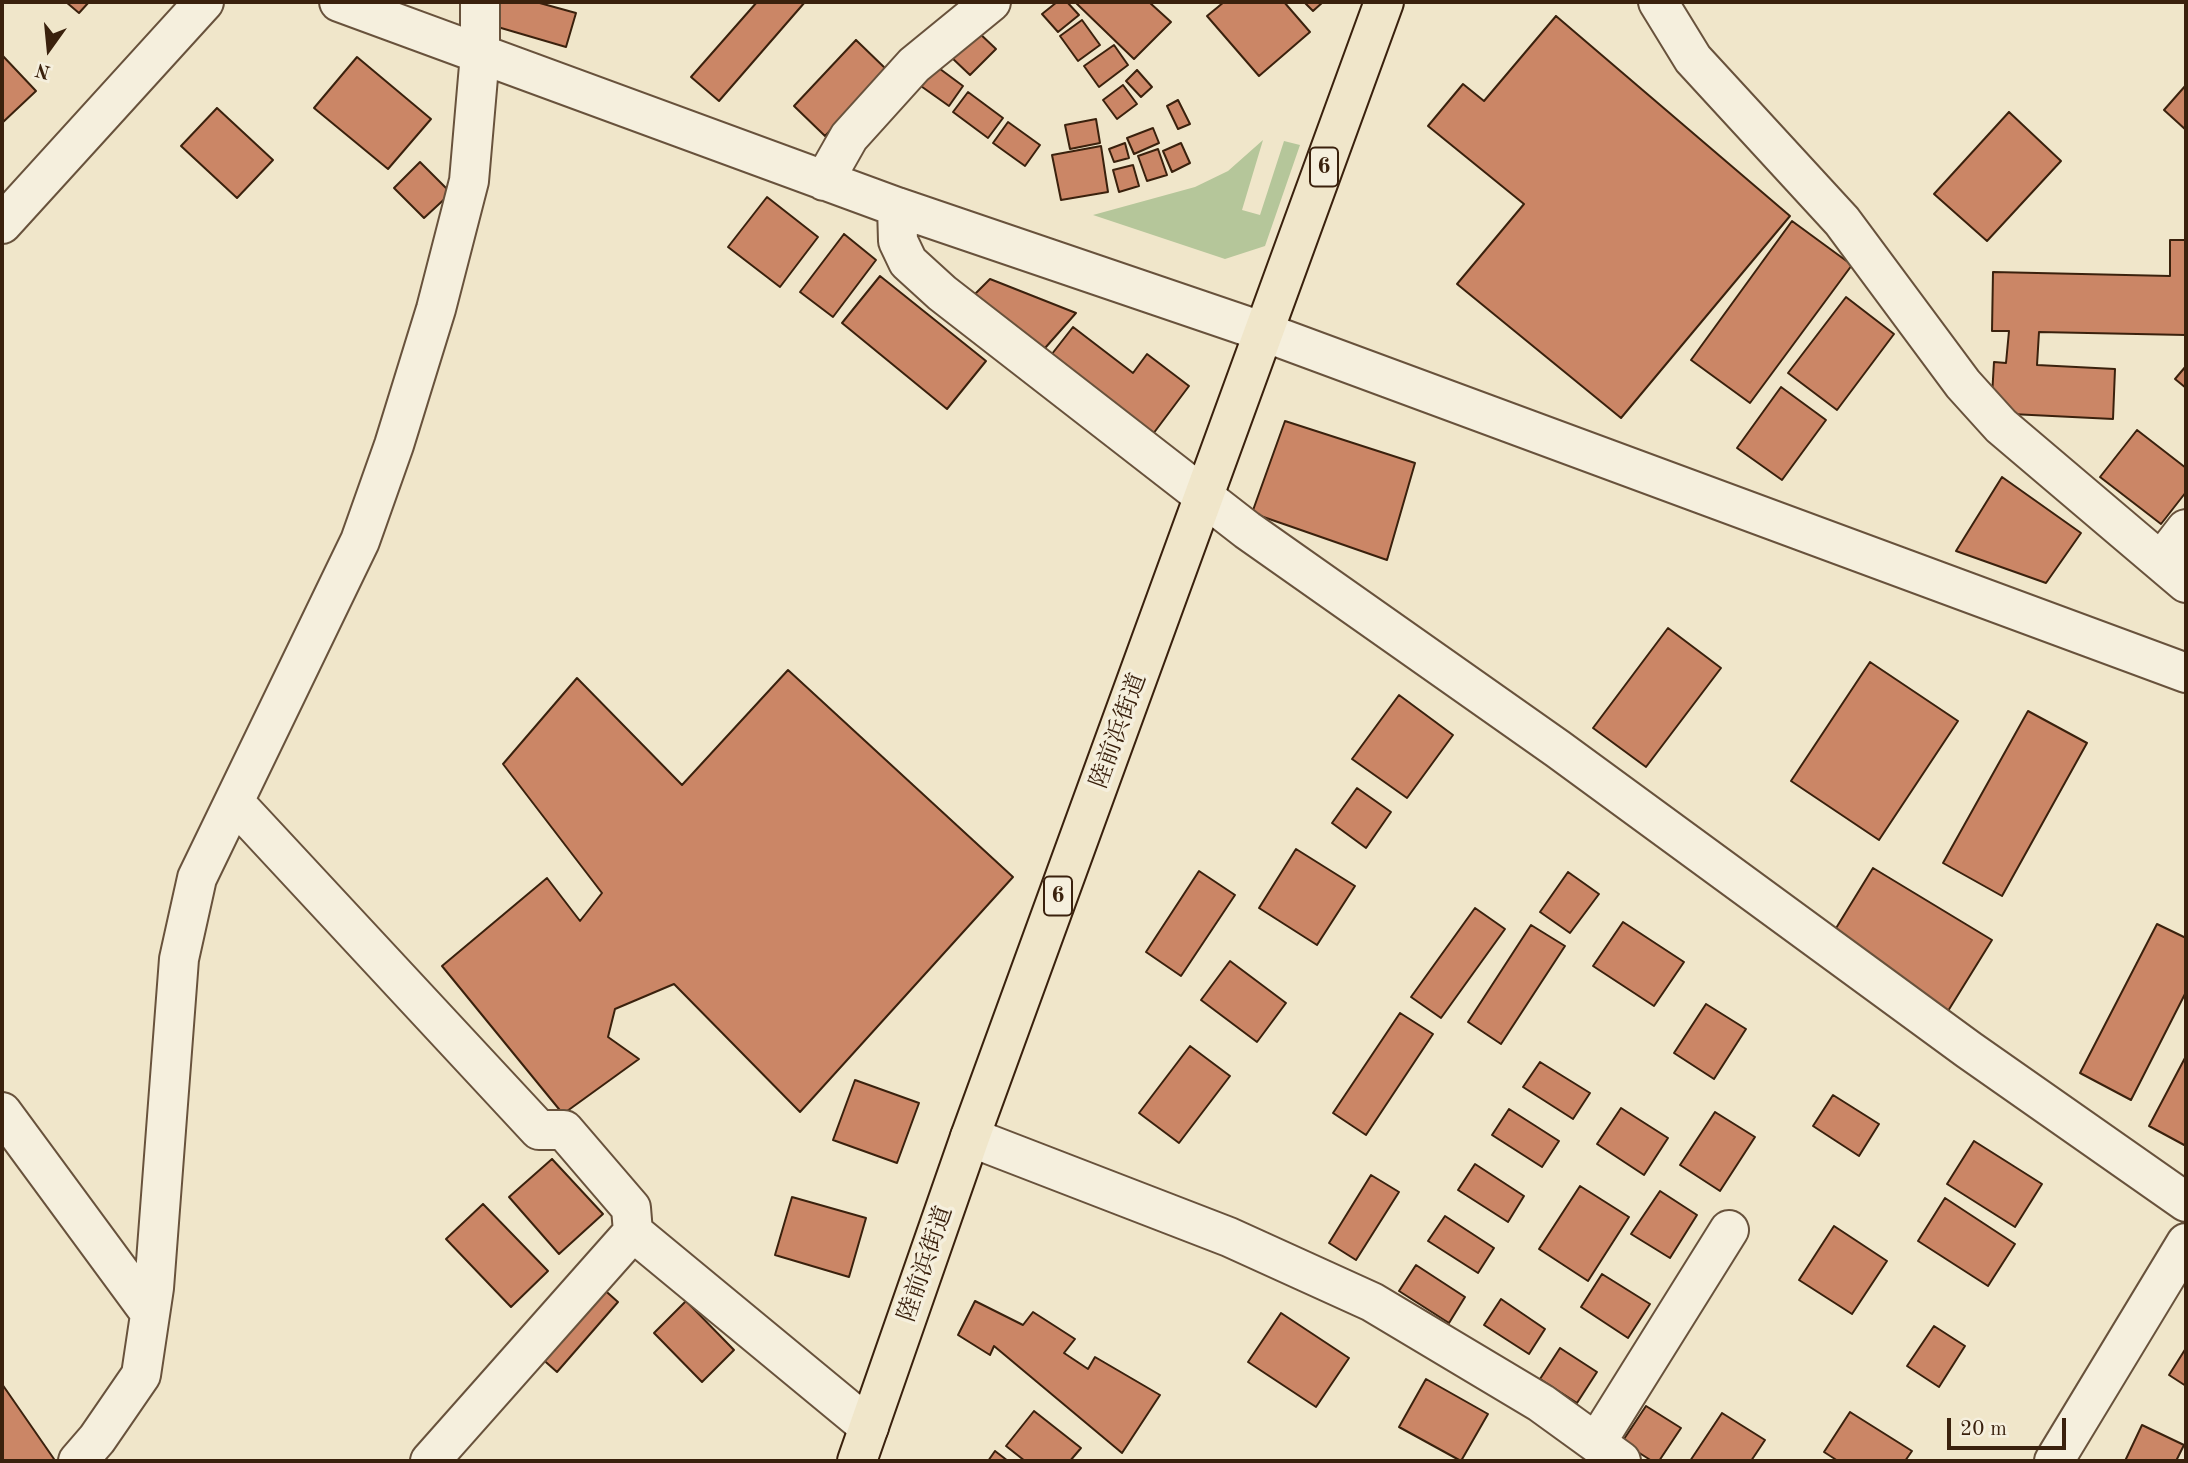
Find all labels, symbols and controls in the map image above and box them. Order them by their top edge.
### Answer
north arrow [14,14,84,84]
text: N [34,59,53,81]
road number: 6 [1310,148,1338,186]
street label: 陸前浜街道 [1085,670,1153,792]
road number: 6 [1044,876,1072,916]
street label: 陸前浜街道 [893,1203,959,1325]
scale bar [1950,1404,2069,1448]
text: 20 m [1960,1419,2007,1440]

